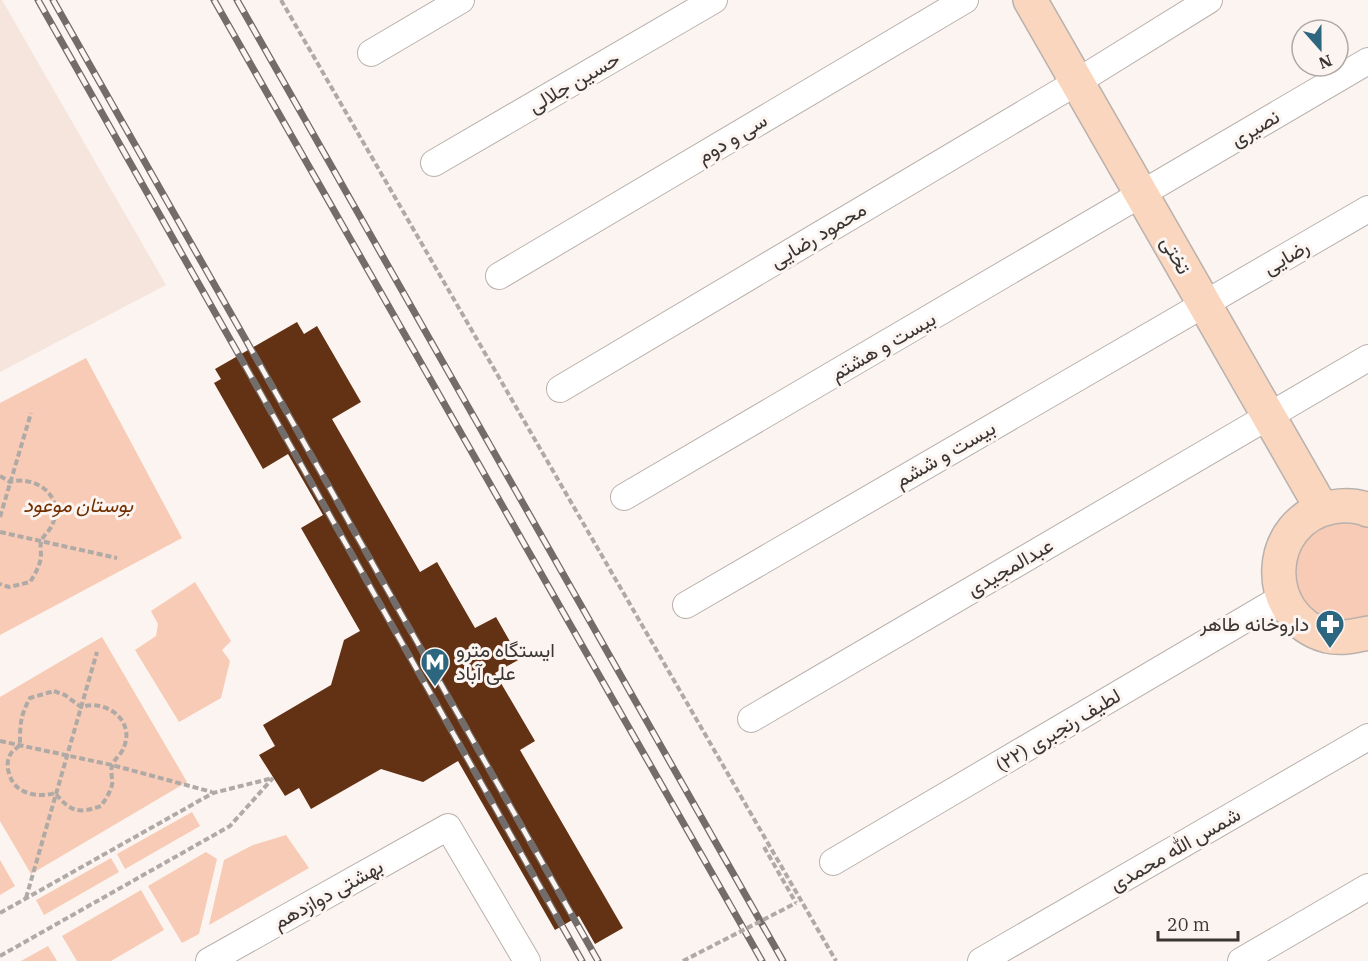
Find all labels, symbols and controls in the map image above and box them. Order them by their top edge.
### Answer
north arrow [1290,18,1350,78]
street label: حسین جلالی [523,45,624,119]
text: N [1316,50,1335,74]
street label: نصیری [1225,102,1284,153]
street label: سی و دوم [692,106,772,169]
street label: محمود رضایی [764,195,871,274]
street label: تختی [1155,231,1198,279]
street label: رضایی [1258,233,1314,281]
street label: بیست و هشتم [825,305,940,387]
street label: بیست و ششم [889,414,1000,493]
park label: بوستان موعود [23,491,134,518]
street label: عبدالمجیدی [962,531,1058,602]
pharmacy icon: داروخانه طاهر [1314,608,1346,650]
place label: داروخانه طاهر [1199,610,1309,637]
place label: ایستگاه مترو علی آباد [456,636,555,686]
metro station icon: ایستگاه مترو علی آباد [419,646,451,688]
street label: لطیف رنجبری (۲۲) [990,681,1126,778]
street label: شمس الله محمدی [1104,800,1245,897]
street label: بهشتی دوازدهم [268,852,388,935]
scale bar [1158,904,1238,942]
text: 20 m [1167,913,1210,936]

